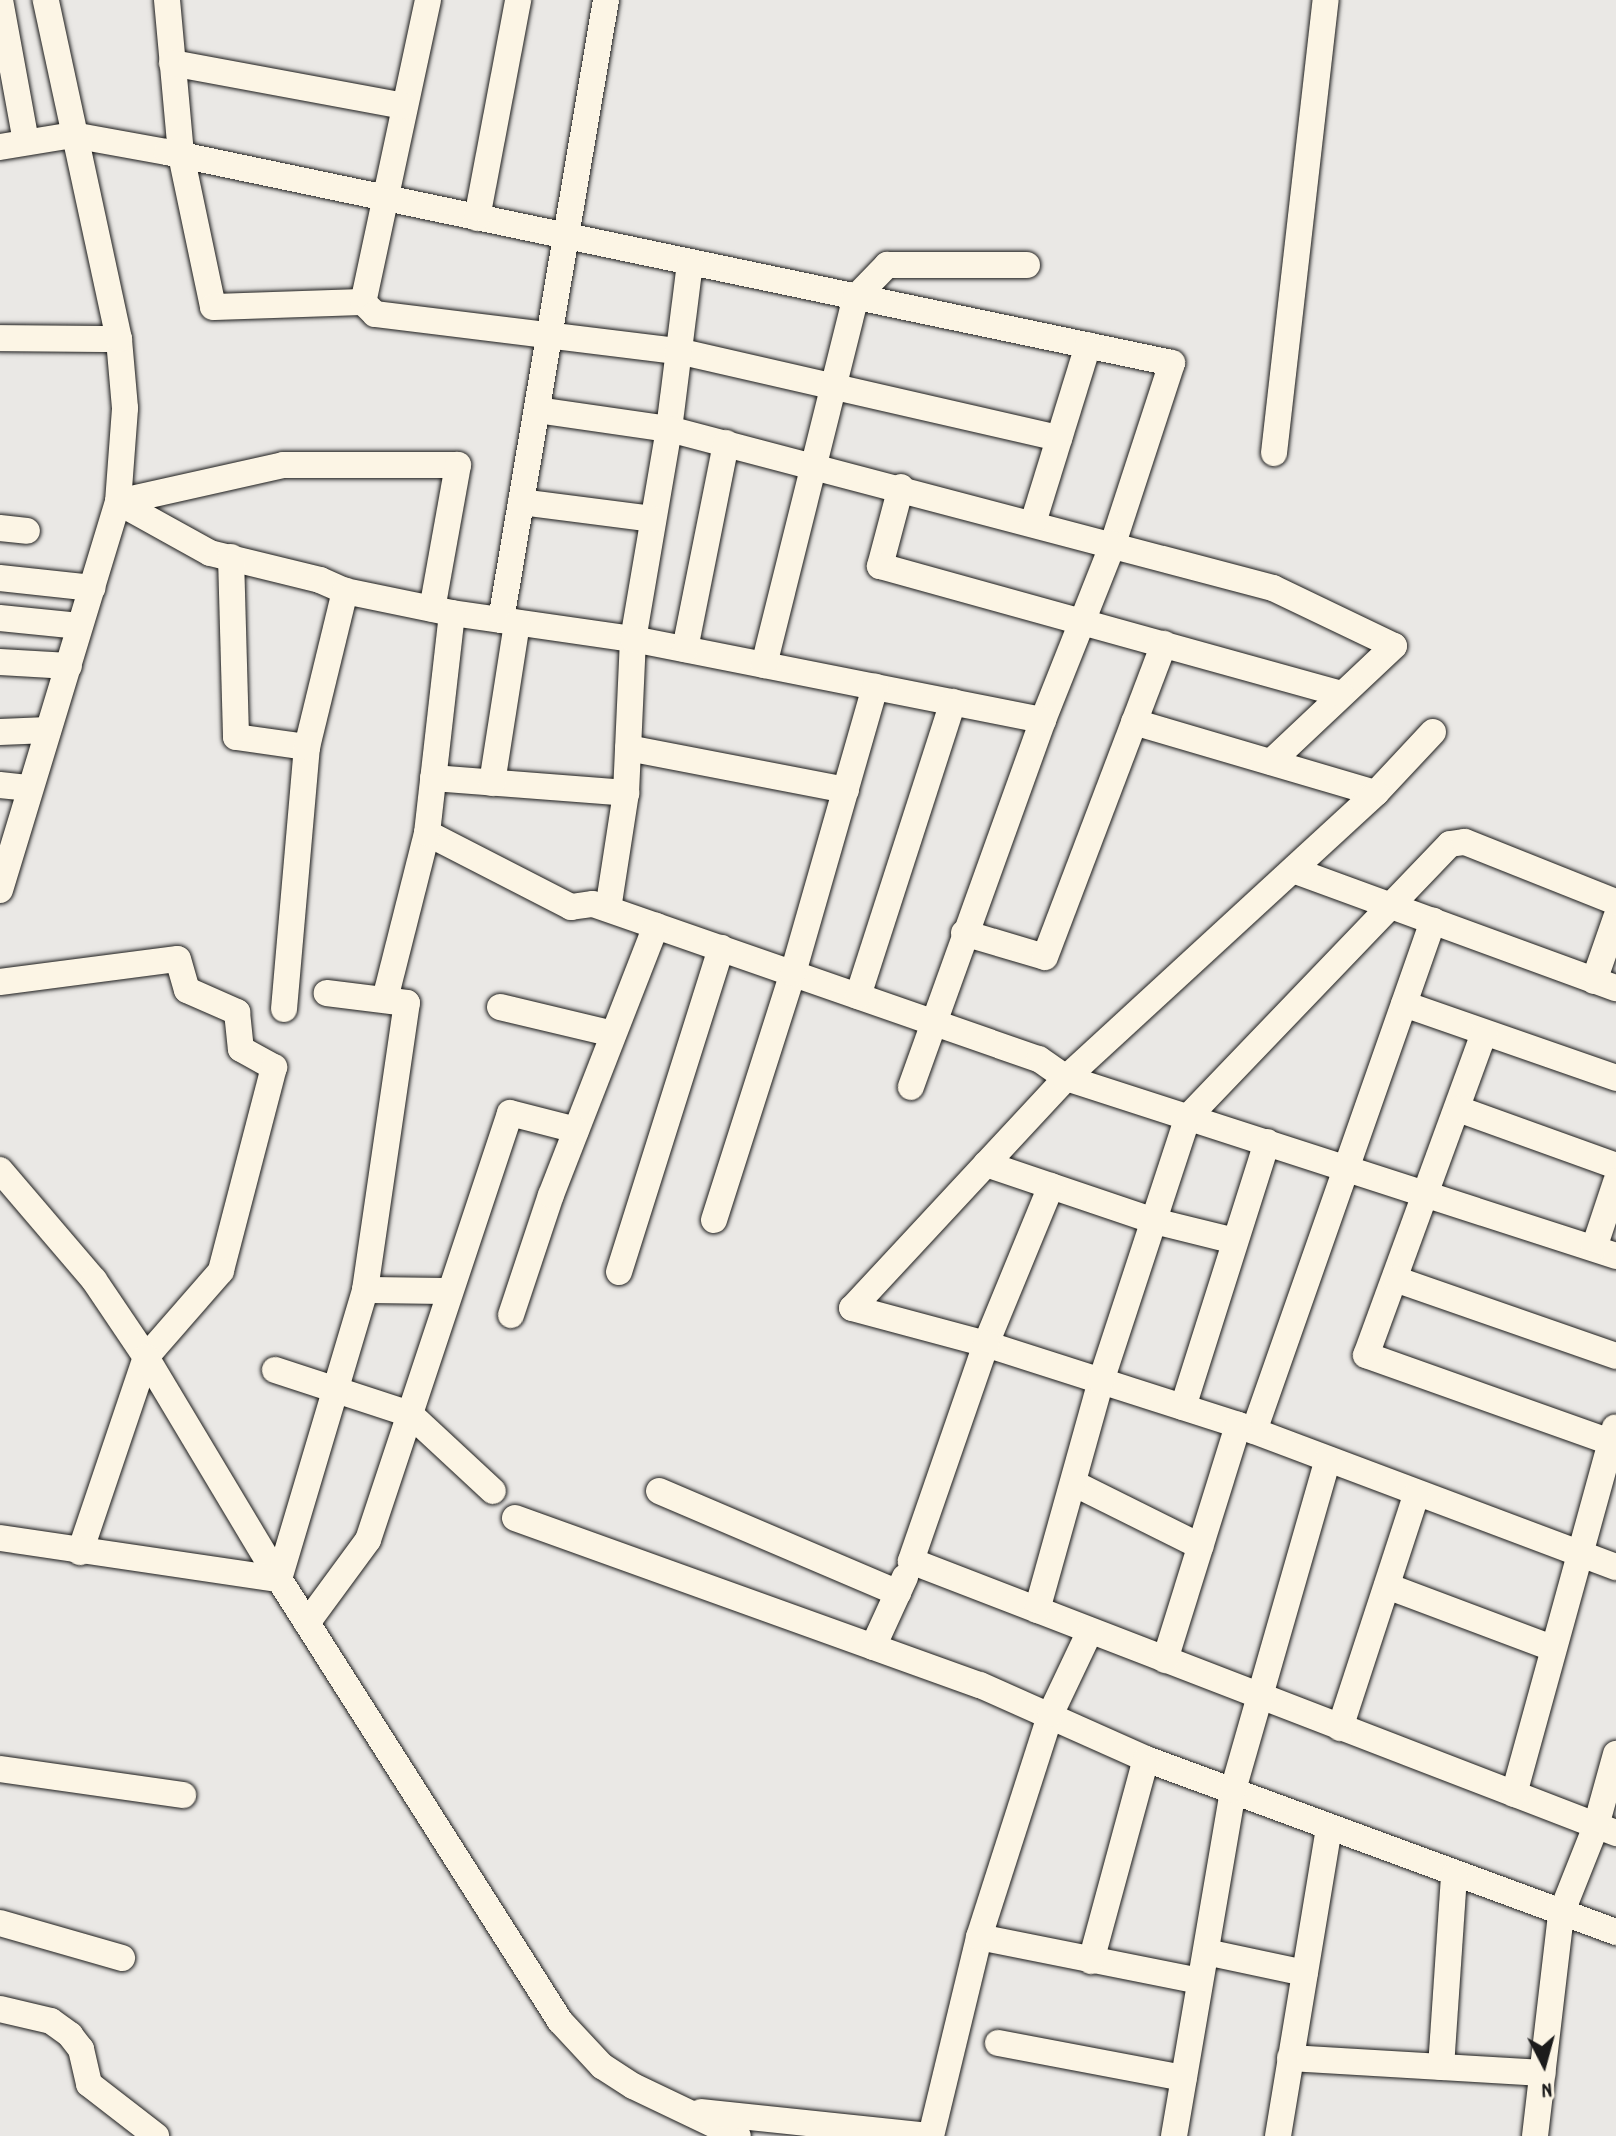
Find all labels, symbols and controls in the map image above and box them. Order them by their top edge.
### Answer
north arrow [1504,2024,1584,2104]
text: N [1540,2072,1554,2104]

